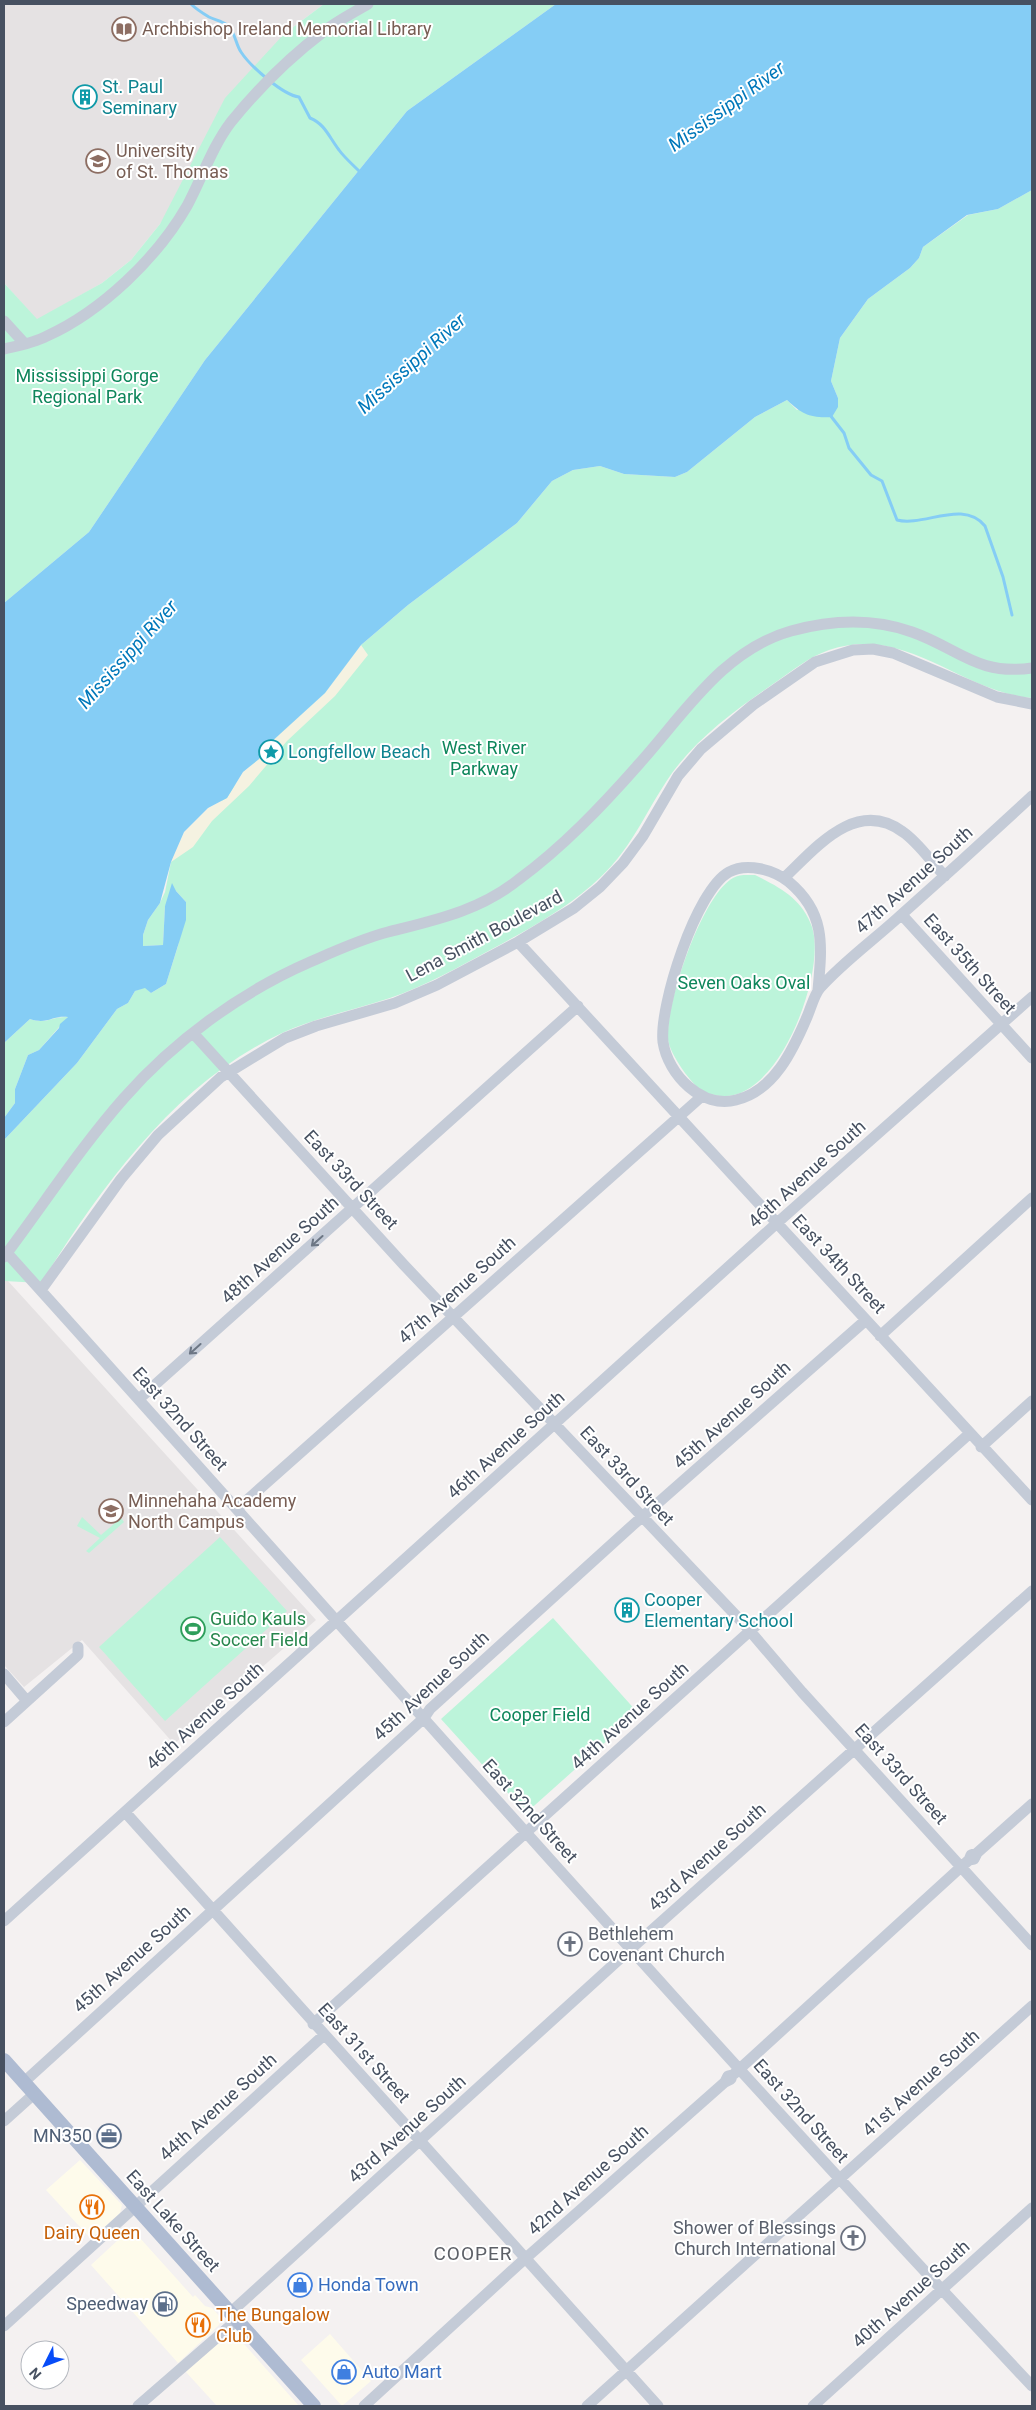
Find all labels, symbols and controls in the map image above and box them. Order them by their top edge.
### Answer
library icon: Archbishop Ireland Memorial Library [111,16,137,42]
place label: Archbishop Ireland Memorial Library [142,18,432,39]
water label: Mississippi River [664,56,790,156]
place label: St. Paul Seminary [102,76,177,118]
building icon: St. Paul Seminary [72,84,98,110]
place label: University of St. Thomas [116,140,228,182]
school or university icon: University of St. Thomas [85,148,111,174]
water label: Mississippi River [352,308,471,418]
park label: Mississippi Gorge Regional Park [15,365,159,407]
water label: Mississippi River [73,595,183,713]
park label: West River Parkway [442,737,526,779]
place icon: Longfellow Beach [258,739,284,765]
place label: Longfellow Beach [288,741,431,762]
street label: 47th Avenue South [851,821,977,938]
street label: Lena Smith Boulevard [402,885,566,986]
street label: East 35th Street [920,909,1021,1018]
park label: Seven Oaks Oval [678,972,810,993]
street label: 46th Avenue South [744,1115,870,1232]
street label: East 33rd Street [300,1126,403,1234]
street label: 48th Avenue South [217,1191,343,1308]
street label: East 34th Street [788,1210,891,1318]
street label: 47th Avenue South [394,1231,520,1348]
one-way arrow [310,1235,323,1247]
one-way arrow [189,1343,202,1355]
street label: 45th Avenue South [669,1356,795,1473]
street label: East 32nd Street [128,1363,232,1475]
street label: 46th Avenue South [443,1386,569,1503]
street label: East 33rd Street [576,1422,679,1530]
place label: Minnehaha Academy North Campus [128,1490,297,1532]
school or university icon: Minnehaha Academy North Campus [98,1498,124,1524]
place label: Cooper Elementary School [644,1589,793,1631]
building icon: Cooper Elementary School [614,1597,640,1623]
place label: Guido Kauls Soccer Field [210,1608,308,1650]
sports icon: Guido Kauls Soccer Field [180,1616,206,1642]
street label: 45th Avenue South [368,1627,493,1745]
street label: 46th Avenue South [142,1657,268,1774]
street label: 44th Avenue South [567,1657,693,1774]
park label: Cooper Field [490,1704,590,1725]
street label: East 33rd Street [851,1719,952,1828]
street label: East 32nd Street [478,1755,582,1867]
street label: 43rd Avenue South [644,1798,770,1915]
street label: 45th Avenue South [69,1900,195,2017]
place label: Bethlehem Covenant Church [588,1923,725,1965]
church icon: Bethlehem Covenant Church [557,1931,583,1957]
street label: East 31st Street [314,1998,415,2107]
street label: 41st Avenue South [858,2025,983,2141]
street label: 44th Avenue South [155,2048,281,2165]
street label: East 32nd Street [749,2055,853,2167]
street label: 43rd Avenue South [344,2070,470,2187]
street label: 42nd Avenue South [523,2120,652,2239]
office icon: MN350 [96,2123,122,2149]
place label: MN350 [33,2125,92,2146]
street label: East Lake Street [122,2165,225,2276]
restaurant icon: Dairy Queen [79,2194,105,2220]
place label: Shower of Blessings Church International [673,2217,836,2259]
place label: Dairy Queen [44,2222,140,2243]
church icon: Shower of Blessings Church International [840,2225,866,2251]
street label: 40th Avenue South [848,2235,974,2352]
district label: COOPER [433,2242,513,2265]
shop icon: Honda Town [287,2272,313,2298]
place label: Honda Town [318,2274,419,2295]
fuel station icon: Speedway [152,2291,178,2317]
place label: Speedway [66,2293,148,2314]
place label: The Bungalow Club [216,2304,330,2346]
restaurant icon: The Bungalow Club [185,2312,211,2338]
north arrow [20,2340,70,2390]
shop icon: Auto Mart [331,2359,357,2385]
place label: Auto Mart [362,2361,442,2382]
text: N [26,2365,45,2383]

